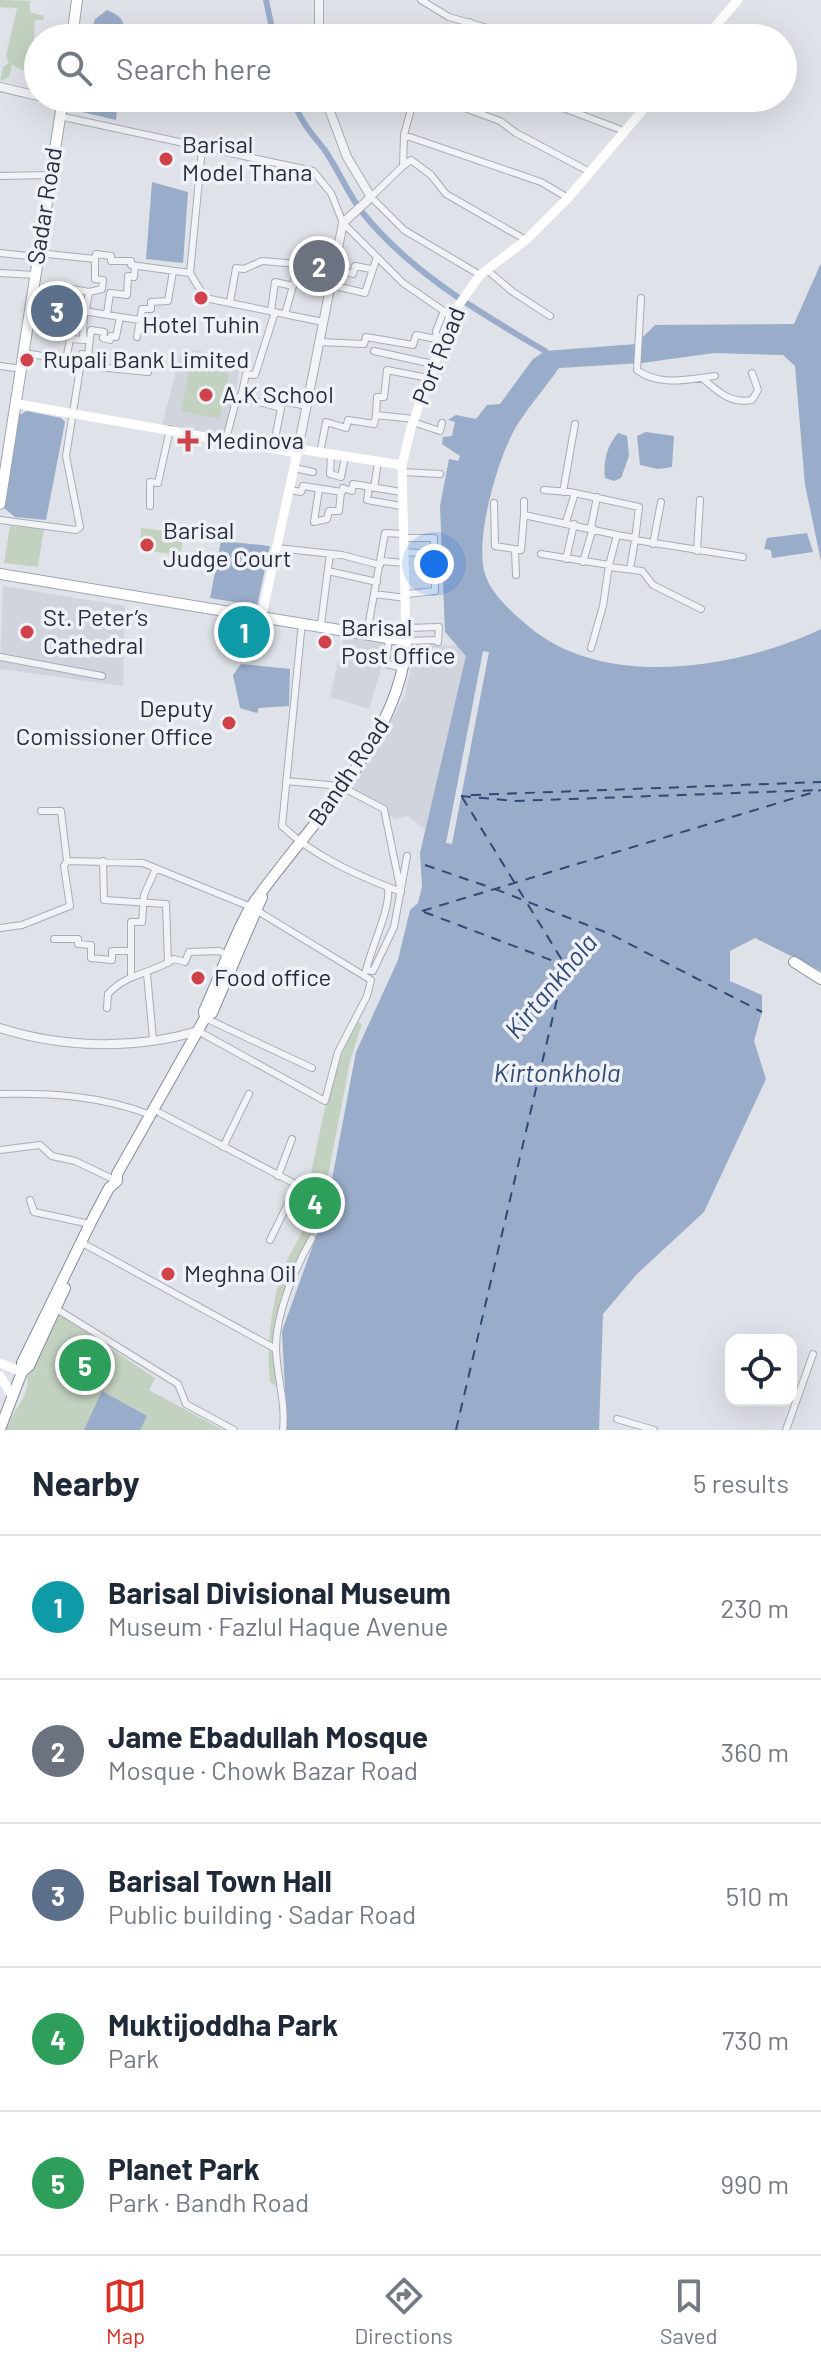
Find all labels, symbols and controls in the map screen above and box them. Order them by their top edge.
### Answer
search box [24,24,797,112]
icon: search [52,46,96,90]
text: Search here [116,50,272,86]
place label: Barisal Model Thana [182,129,313,186]
street label: Sadar Road [20,145,67,266]
marker: Barisal Model Thana [157,150,175,168]
pin: 2 [293,236,345,296]
pin: 3 [31,281,83,341]
marker: Hotel Tuhin [192,289,210,307]
street label: Port Road [405,302,470,408]
place label: Hotel Tuhin [142,309,260,338]
place label: Rupali Bank Limited [43,344,249,373]
marker: Rupali Bank Limited [18,351,36,369]
place label: A.K School [222,379,334,408]
marker: A.K School [197,386,215,404]
place label: Medinova [206,425,304,454]
marker: Medinova [177,430,199,452]
place label: Barisal Judge Court [163,515,292,572]
marker: Barisal Judge Court [138,536,156,554]
your location [414,544,454,584]
place label: St. Peter’s Cathedral [43,602,148,659]
pin: 1 [218,602,270,662]
place label: Barisal Post Office [341,612,456,669]
marker: St. Peter’s Cathedral [18,623,36,641]
marker: Barisal Post Office [316,633,334,651]
place label: Deputy Comissioner Office [16,693,213,750]
street label: Bandh Road [301,712,394,831]
marker: Deputy Comissioner Office [220,714,238,732]
water label: Kirtankhola [497,926,603,1044]
place label: Food office [214,962,331,991]
marker: Food office [189,969,207,987]
water label: Kirtonkhola [494,1056,620,1087]
pin: 4 [289,1173,341,1233]
place label: Meghna Oil [184,1258,296,1287]
marker: Meghna Oil [159,1265,177,1283]
map controls [725,1334,797,1406]
button: locate [725,1334,797,1406]
pin: 5 [59,1335,111,1395]
text: Nearby [32,1462,140,1503]
text: 5 results [693,1467,789,1498]
text: Barisal Divisional Museum [108,1574,451,1610]
text: 1 [53,1592,63,1623]
text: 230 m [720,1592,789,1623]
text: Museum · Fazlul Haque Avenue [108,1610,448,1641]
text: Jame Ebadullah Mosque [108,1718,428,1754]
text: 2 [51,1736,65,1767]
text: 360 m [721,1736,789,1767]
text: Mosque · Chowk Bazar Road [108,1754,418,1785]
text: Barisal Town Hall [108,1862,332,1898]
text: 3 [51,1880,65,1911]
text: 510 m [726,1880,789,1911]
text: Public building · Sadar Road [108,1898,416,1929]
text: Muktijoddha Park [108,2006,338,2042]
text: 4 [50,2024,66,2055]
text: 730 m [722,2024,789,2055]
text: Park [108,2042,159,2073]
text: Planet Park [108,2150,260,2186]
text: 5 [51,2168,65,2199]
text: 990 m [721,2168,789,2199]
text: Park · Bandh Road [108,2186,309,2217]
tab: Map [103,2274,147,2348]
tab: Directions [354,2274,453,2348]
tab: Saved [660,2274,717,2348]

